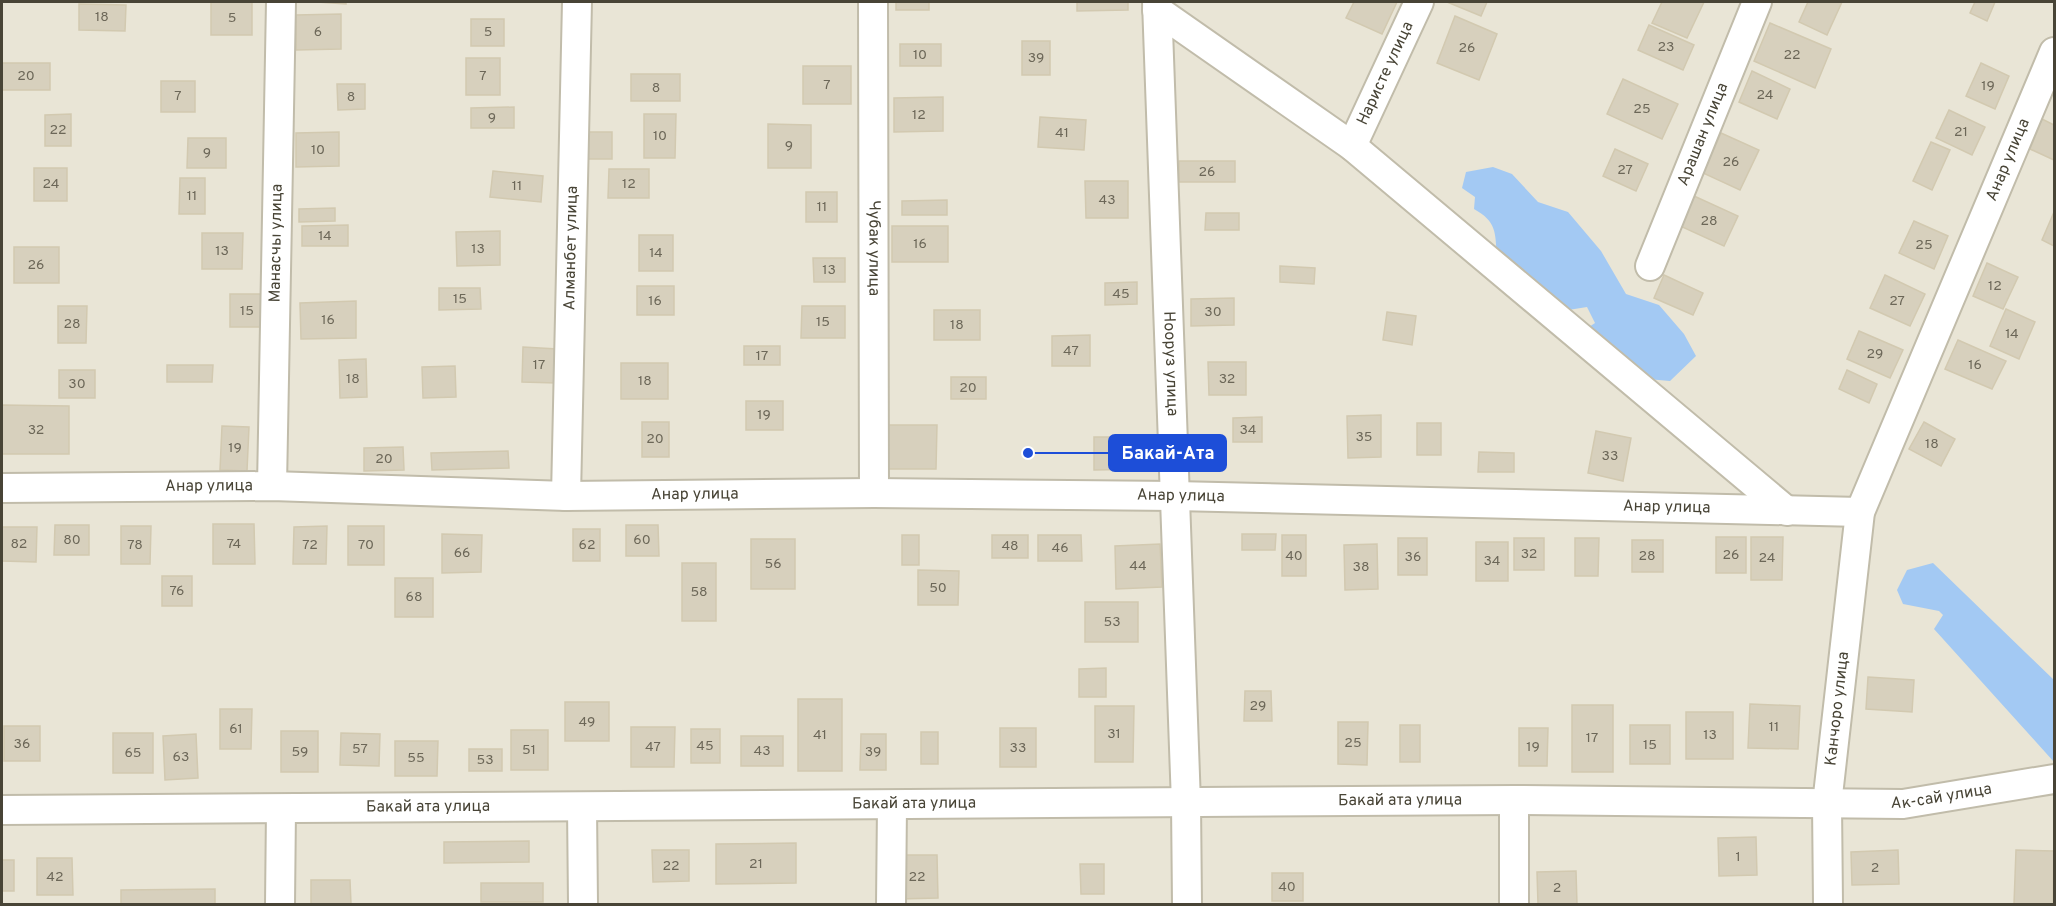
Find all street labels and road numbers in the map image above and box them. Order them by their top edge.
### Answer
street label: Наристе улица [1353,19,1418,128]
street label: Арашан улица [1673,80,1733,189]
street label: Анар улица [1982,116,2035,204]
street label: Манасчы улица [265,184,288,303]
street label: Алманбет улица [560,185,583,311]
street label: Чубак улица [863,200,884,296]
street label: Нооруз улица [1158,311,1182,417]
street label: Анар улица [165,476,253,497]
street label: Анар улица [651,484,739,505]
street label: Анар улица [1137,486,1225,507]
street label: Анар улица [1622,496,1711,519]
street label: Канчоро улица [1821,650,1854,767]
street label: Ак-сай улица [1891,779,1993,814]
street label: Бакай ата улица [1338,790,1462,811]
street label: Бакай ата улица [852,794,976,814]
street label: Бакай ата улица [366,797,490,818]

